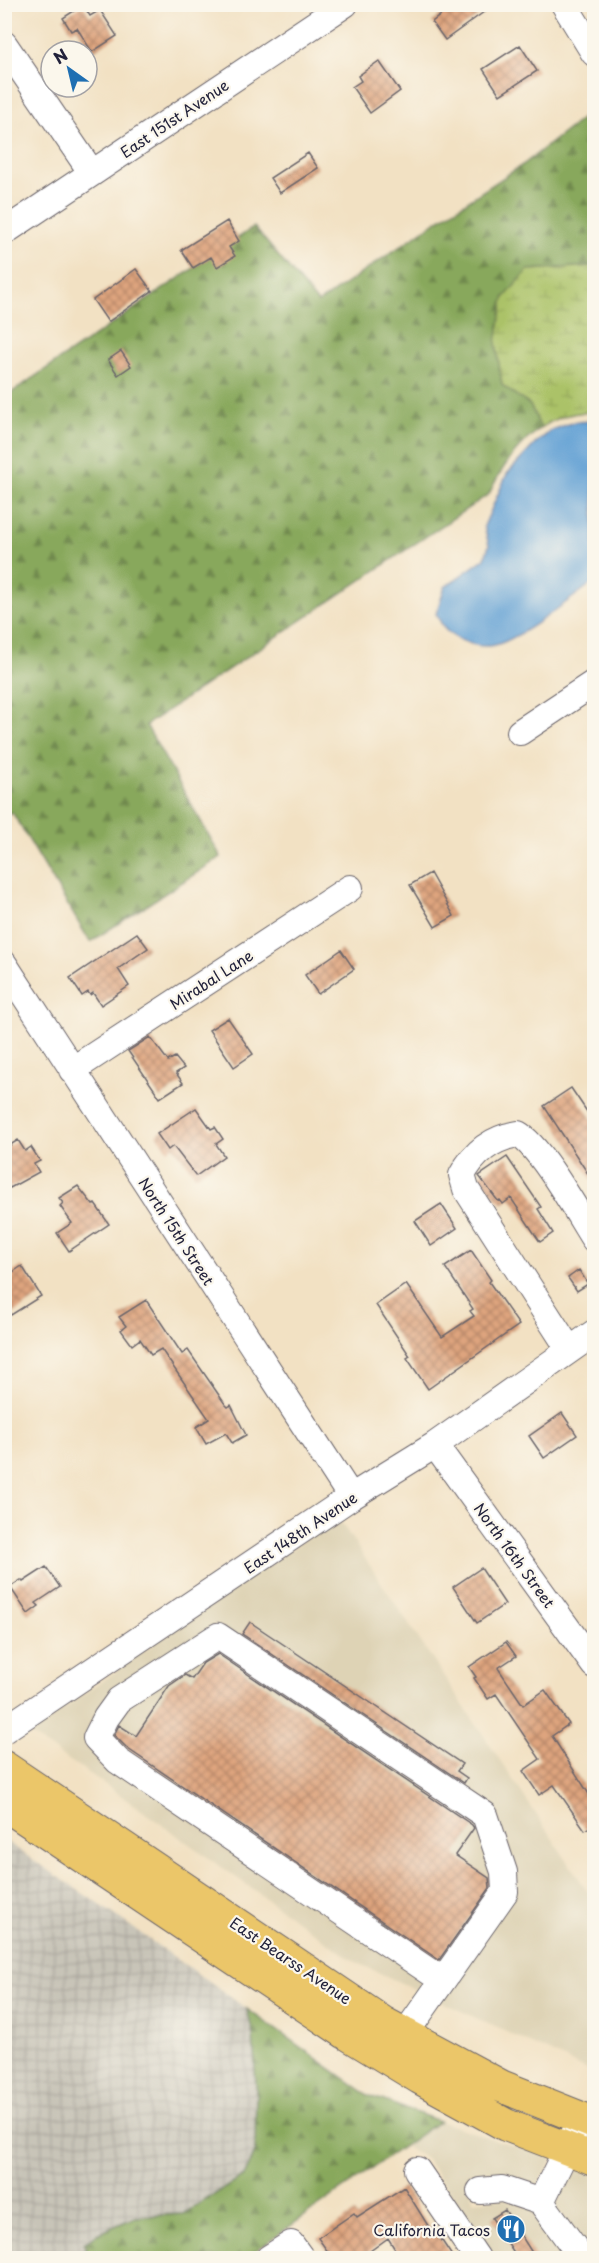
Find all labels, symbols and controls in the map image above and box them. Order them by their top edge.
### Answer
north arrow [39,39,99,99]
text: N [48,42,72,69]
street label: East 151st Avenue [115,73,233,163]
street label: Mirabal Lane [165,943,257,1015]
street label: North 15th Street [133,1173,221,1290]
street label: East 148th Avenue [239,1485,361,1579]
street label: North 16th Street [469,1498,561,1612]
street label: East Bearss Avenue [226,1911,356,2009]
restaurant icon: California Tacos [495,2213,527,2245]
place label: California Tacos [373,2218,490,2241]

